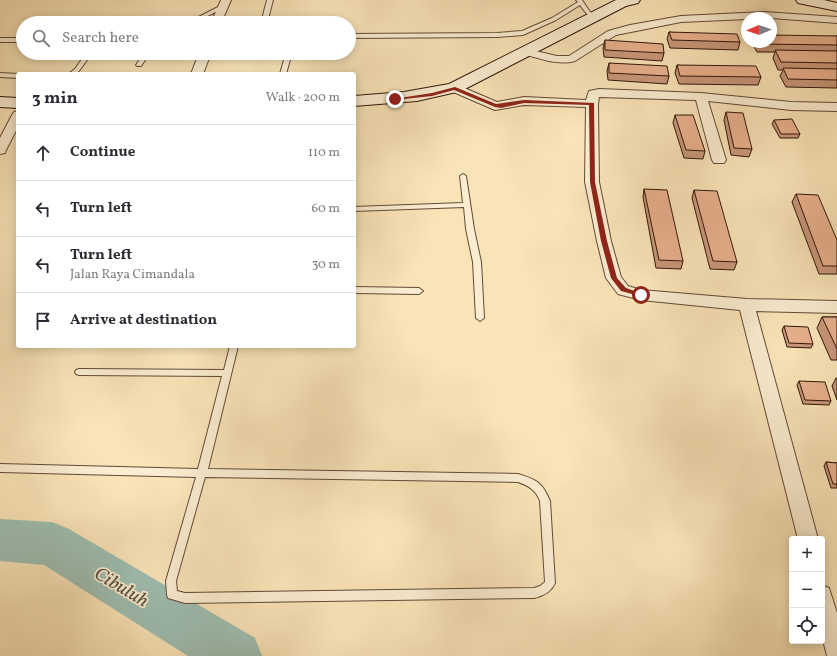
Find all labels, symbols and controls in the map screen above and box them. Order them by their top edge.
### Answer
north arrow [741,12,777,48]
search box [16,16,356,60]
icon: search [30,27,52,49]
text: Search here [62,28,139,49]
text: 3 min [32,87,78,110]
text: Walk · 200 m [266,89,340,107]
route end [386,90,404,108]
icon: ahead [32,142,54,164]
text: Continue [70,142,135,163]
text: 110 m [308,144,340,162]
icon: left [32,198,54,220]
text: Turn left [70,198,132,219]
text: 60 m [312,200,340,218]
text: Turn left [70,245,132,266]
icon: left [32,254,54,276]
text: 30 m [312,256,340,274]
text: Jalan Raya Cimandala [70,266,195,284]
route start [632,286,650,304]
icon: arrive [32,310,54,332]
text: Arrive at destination [70,310,217,331]
map controls [789,536,825,644]
button: + [789,536,825,572]
water label: Cibuluh [89,561,153,614]
button: − [789,572,825,608]
button: locate [789,608,825,644]

